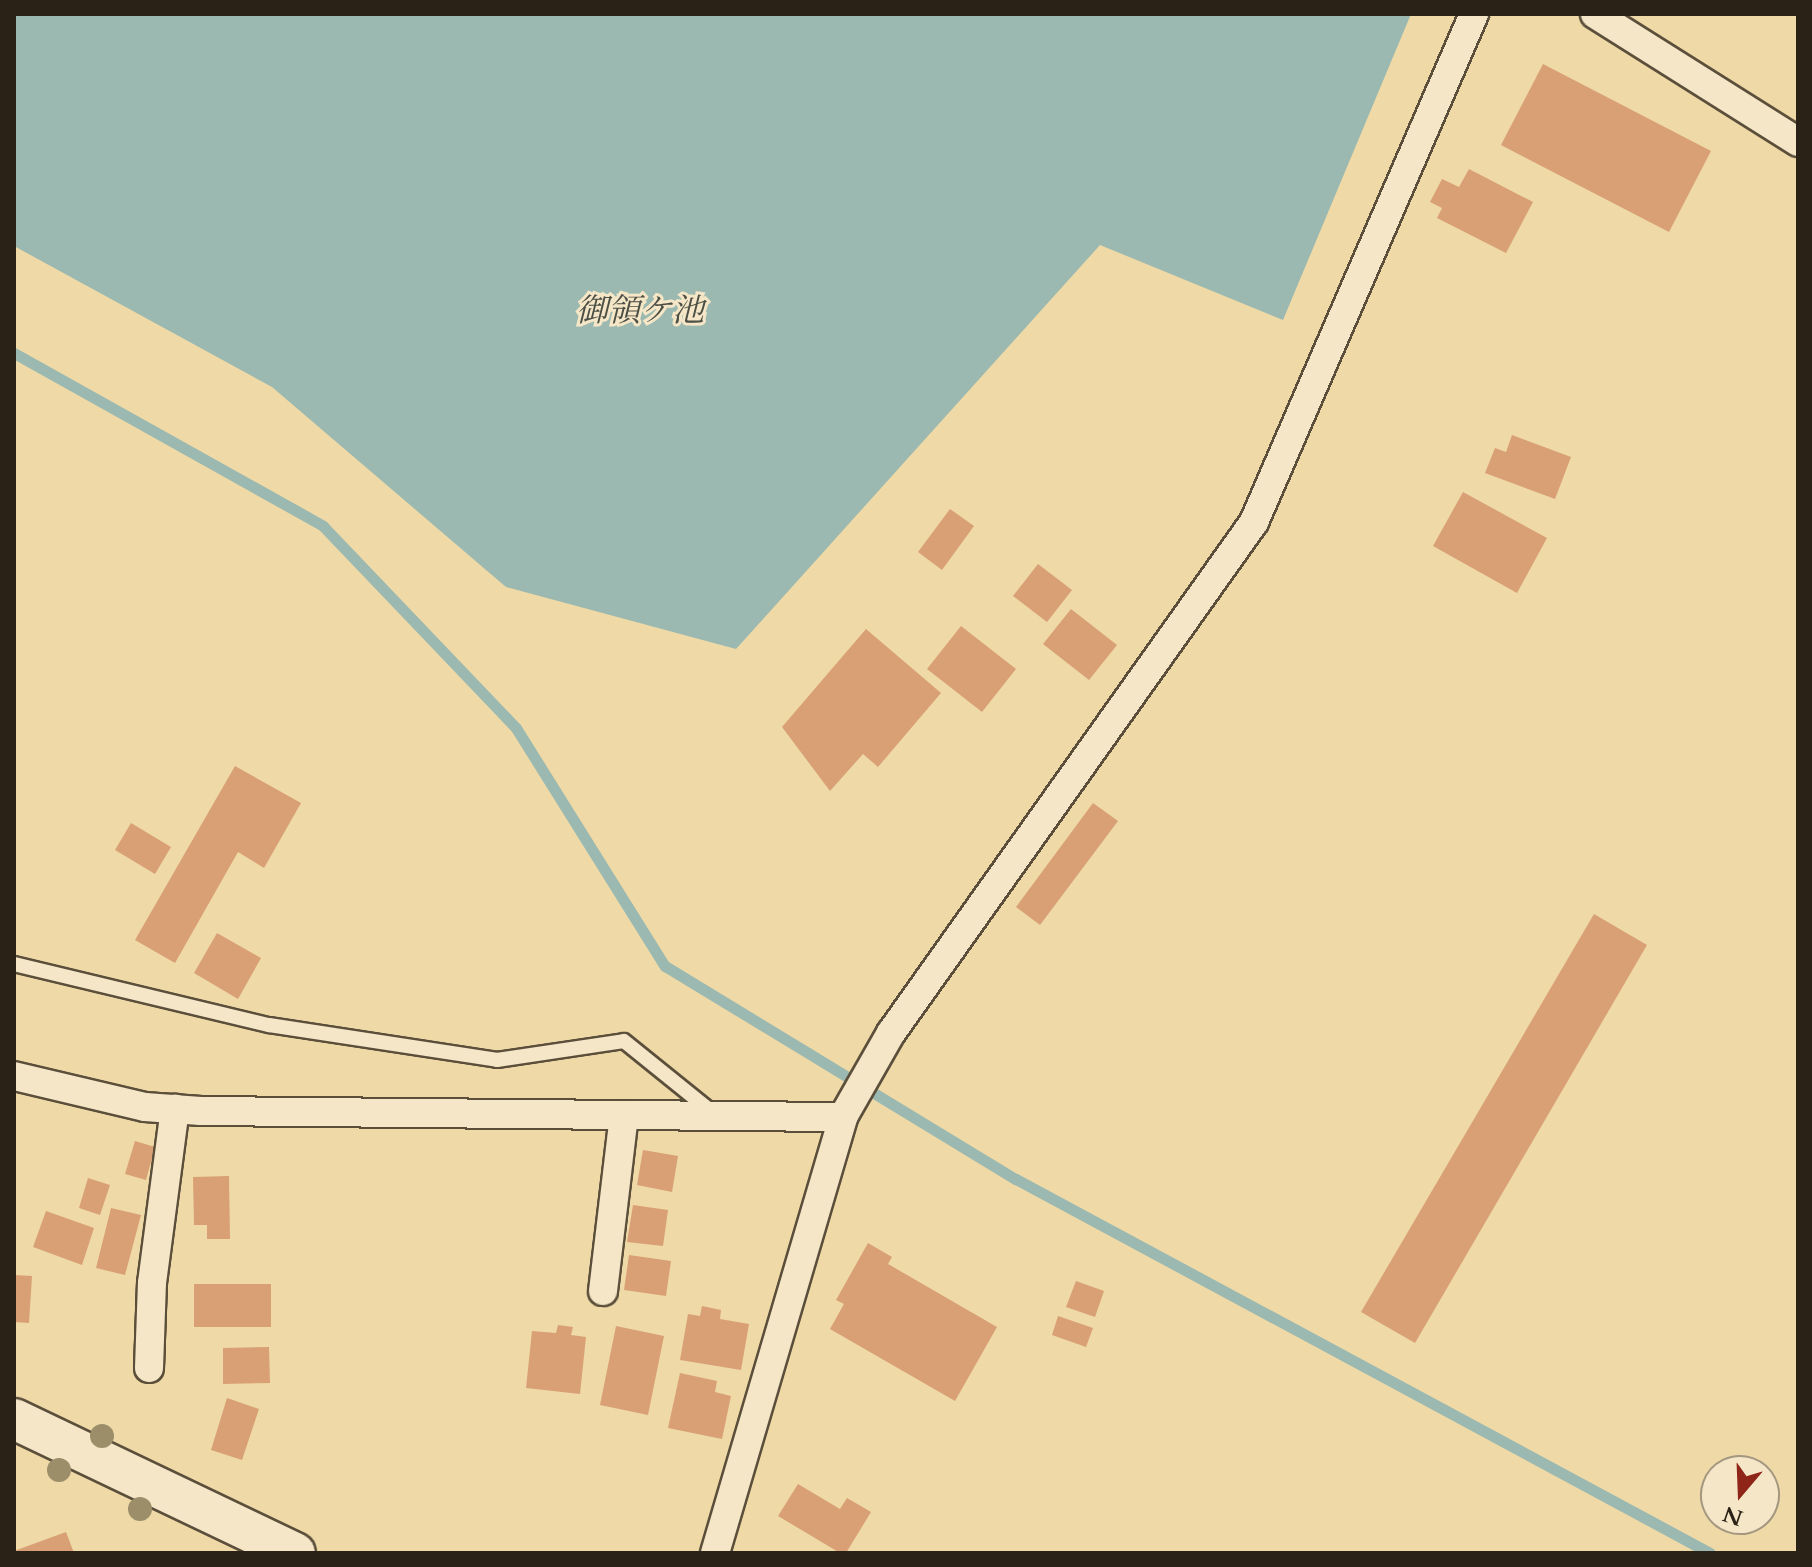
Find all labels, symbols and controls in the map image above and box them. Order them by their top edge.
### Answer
water label: 御領ケ池 [576,292,704,330]
north arrow [1700,1455,1780,1535]
text: N [1719,1499,1747,1533]

